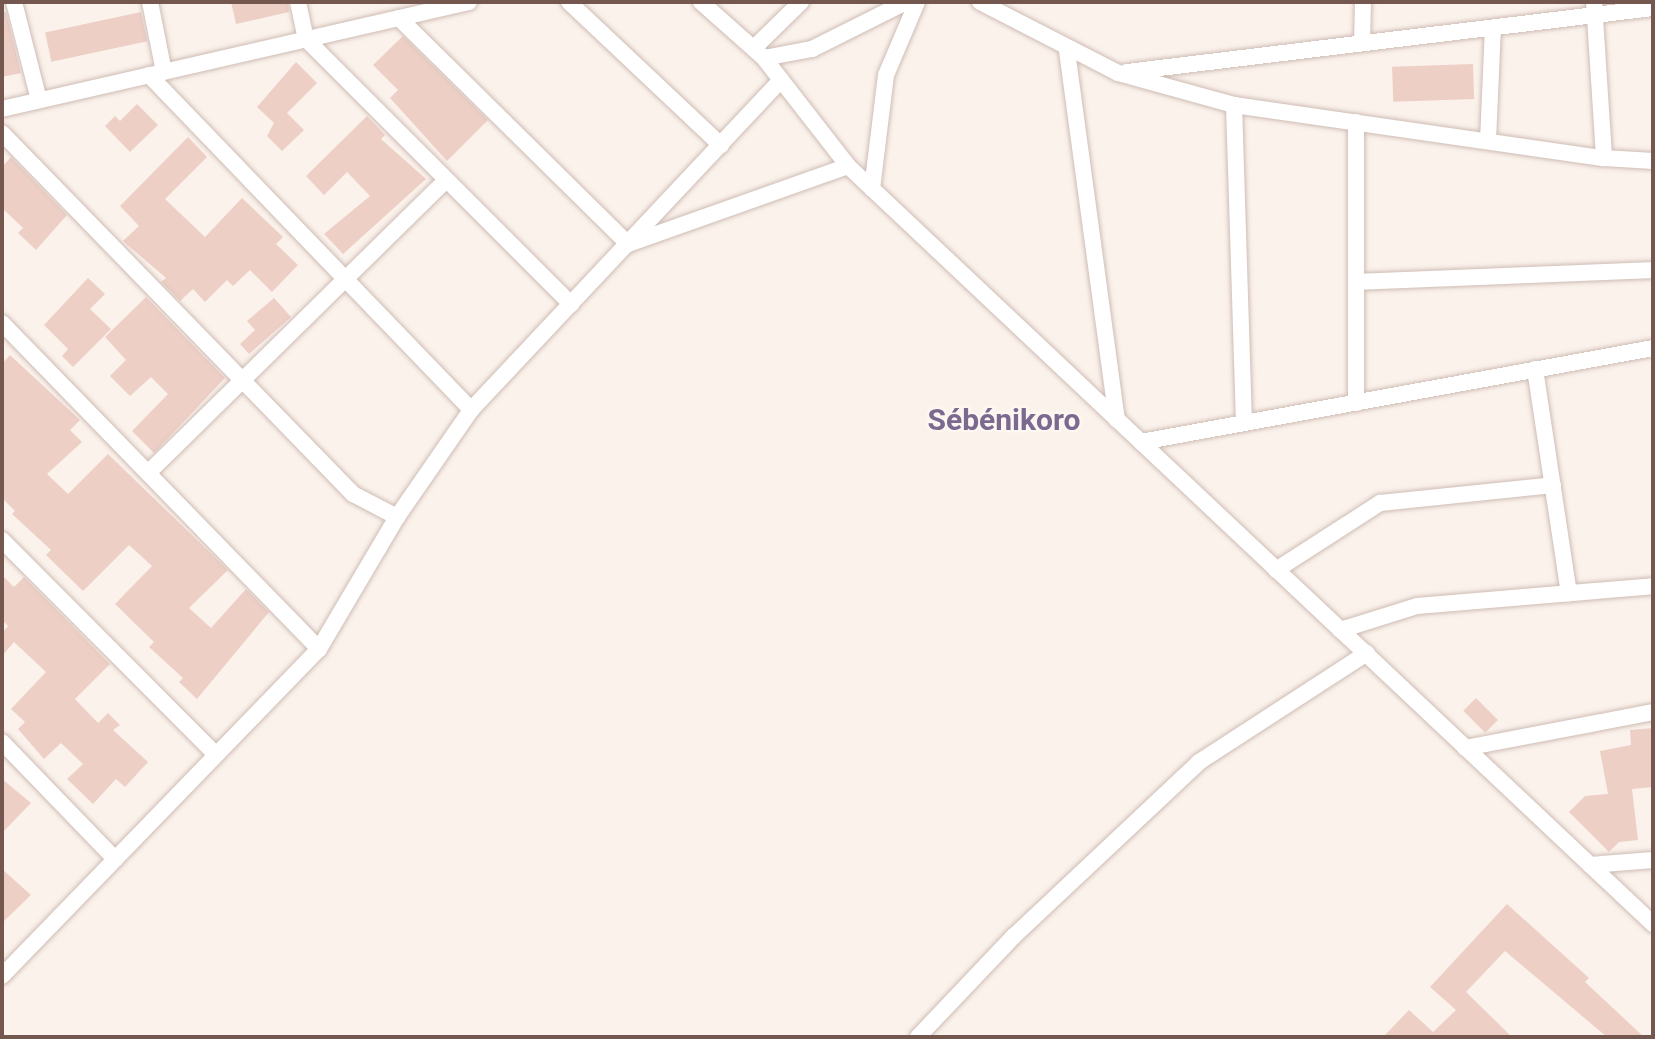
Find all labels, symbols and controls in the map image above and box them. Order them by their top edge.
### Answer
district label: Sébénikoro [928,402,1080,438]

